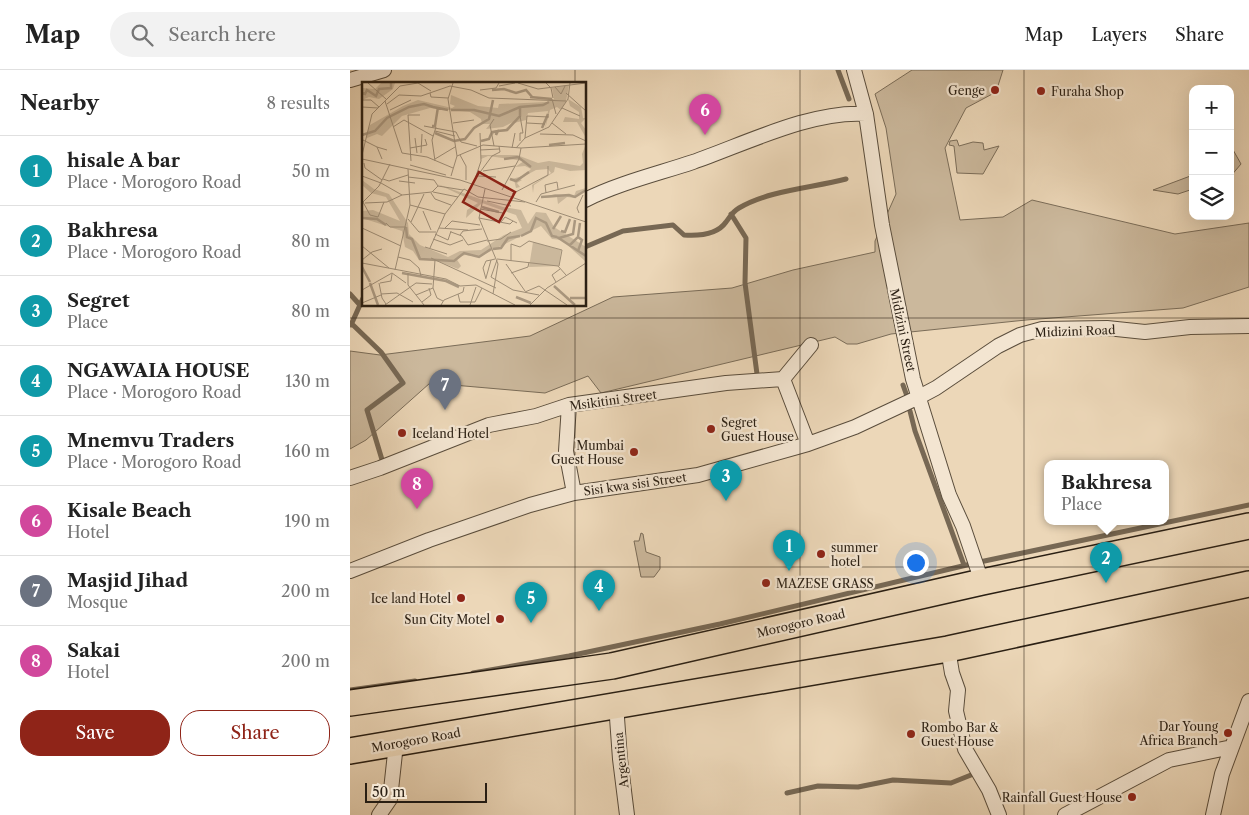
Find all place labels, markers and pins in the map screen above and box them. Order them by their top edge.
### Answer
place label: Genge [948,83,985,98]
marker: Genge [989,84,1001,96]
place label: Furaha Shop [1051,84,1124,99]
marker: Furaha Shop [1035,85,1047,97]
pin: 6 [689,94,721,135]
pin: 7 [429,369,461,410]
place label: Segret Guest House [721,415,794,444]
marker: Segret Guest House [705,423,717,435]
place label: Iceland Hotel [412,426,489,441]
marker: Iceland Hotel [396,427,408,439]
place label: Mumbai Guest House [551,438,624,467]
marker: Mumbai Guest House [628,446,640,458]
pin: 3 [710,460,742,501]
pin: 8 [401,468,433,509]
pin: 1 [773,530,805,571]
place label: summer hotel [831,540,878,569]
pin: 2 [1090,542,1122,583]
marker: summer hotel [815,548,827,560]
pin: 4 [583,570,615,611]
place label: MAZESE GRASS [776,576,874,591]
marker: MAZESE GRASS [760,577,772,589]
pin: 5 [515,582,547,623]
place label: Ice land Hotel [371,591,451,606]
marker: Ice land Hotel [455,592,467,604]
place label: Sun City Motel [404,612,490,627]
marker: Sun City Motel [494,613,506,625]
place label: Dar Young Africa Branch [1138,719,1219,748]
place label: Rombo Bar & Guest House [921,720,999,749]
marker: Dar Young Africa Branch [1222,727,1234,739]
marker: Rombo Bar & Guest House [905,728,917,740]
place label: Rainfall Guest House [1002,790,1122,805]
marker: Rainfall Guest House [1126,791,1138,803]

